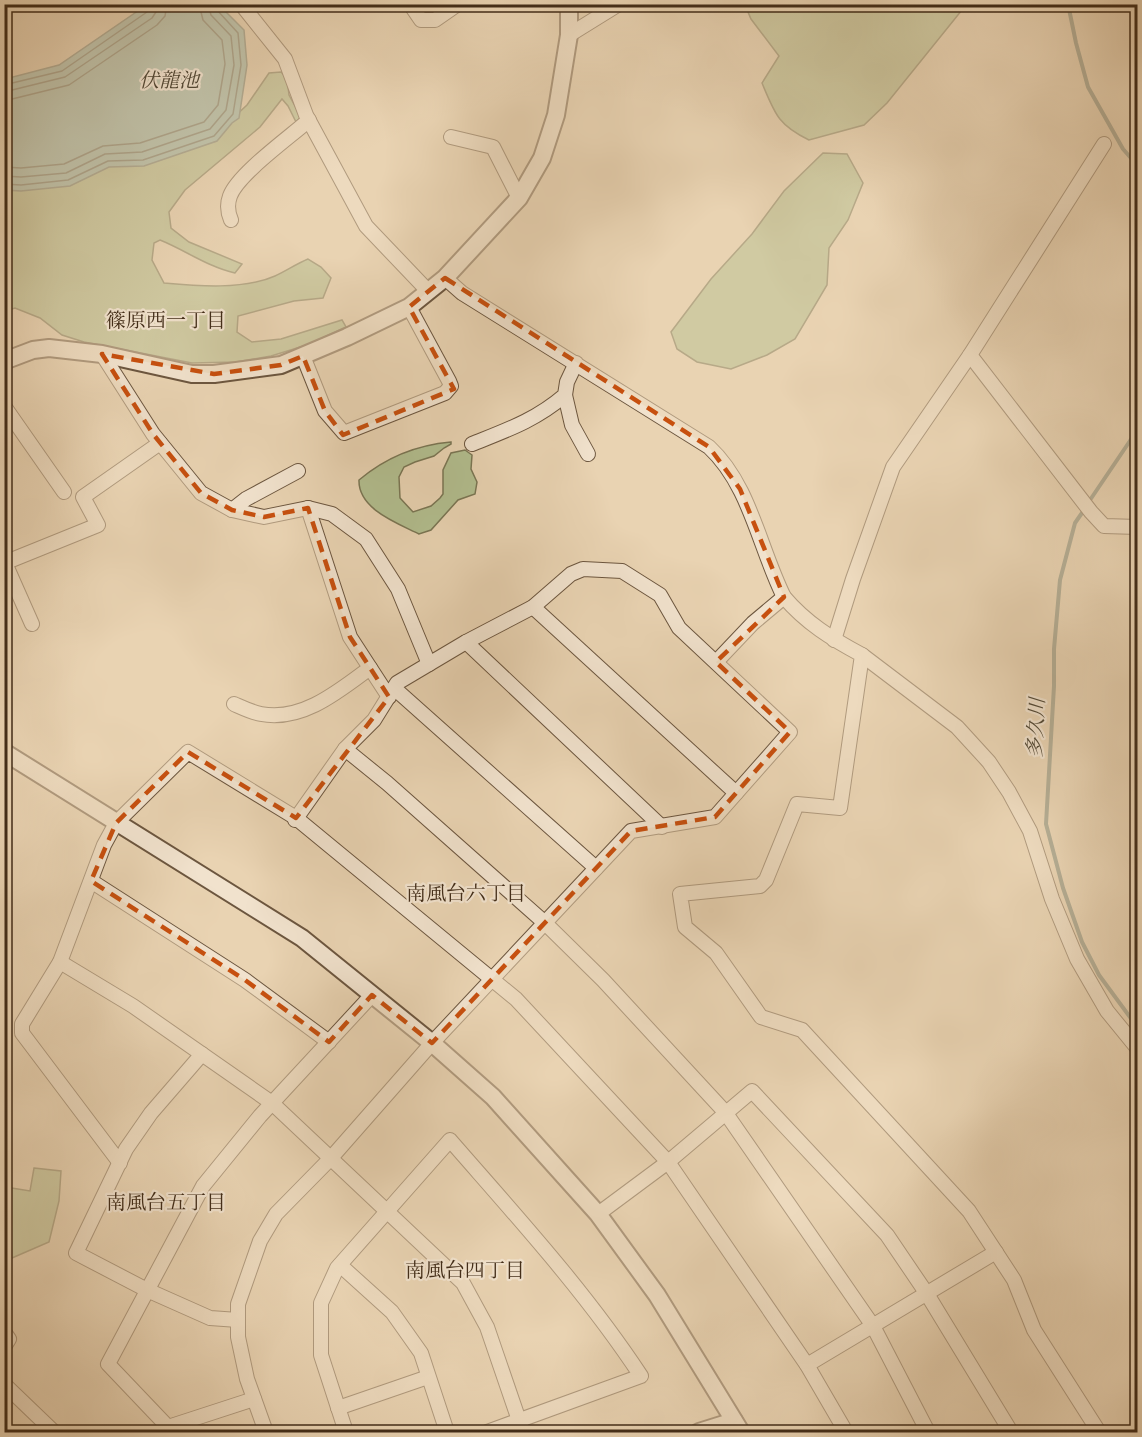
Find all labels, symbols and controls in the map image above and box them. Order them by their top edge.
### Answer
water label: 伏龍池 [139,67,201,94]
district label: 篠原西一丁目 [106,307,226,334]
water label: 多久川 [1021,695,1051,759]
district label: 南風台六丁目 [406,880,526,907]
district label: 南風台五丁目 [106,1189,226,1216]
district label: 南風台四丁目 [405,1257,525,1284]

